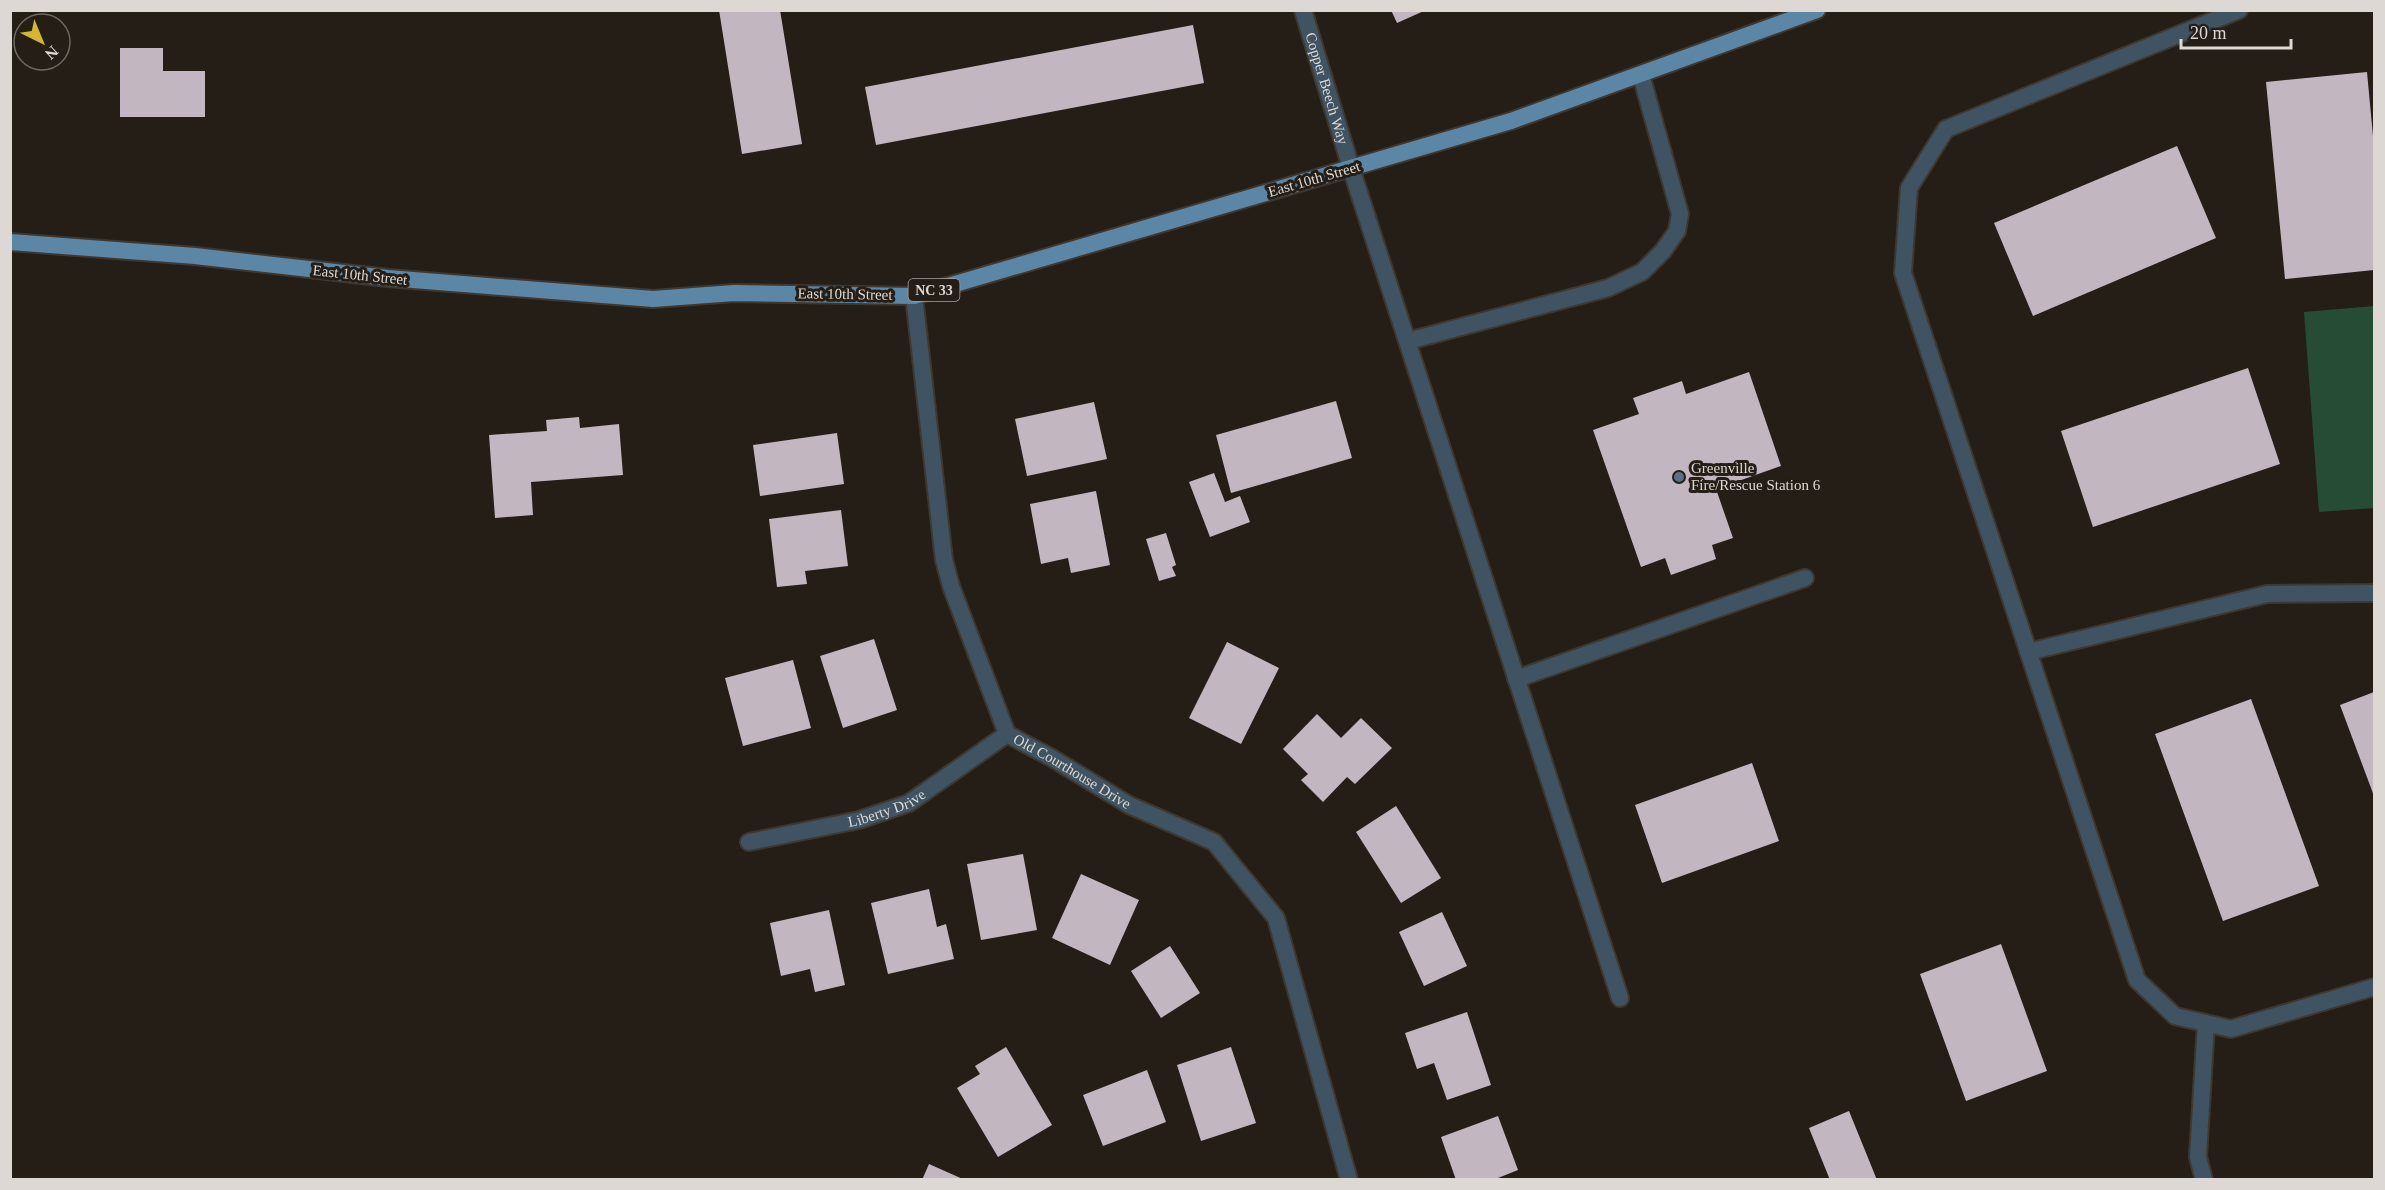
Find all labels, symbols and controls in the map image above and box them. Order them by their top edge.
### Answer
north arrow [12,12,72,72]
scale bar [2181,12,2290,50]
text: 20 m [2190,23,2227,43]
street label: Copper Beech Way [1302,31,1352,147]
text: N [42,42,62,63]
street label: East 10th Street [1266,158,1363,200]
street label: East 10th Street [312,262,409,288]
road number: NC 33 [908,279,960,301]
street label: East 10th Street [797,285,893,303]
place label: Greenville Fire/Rescue Station 6 [1691,460,1821,493]
marker: Greenville Fire/Rescue Station 6 [1672,470,1686,484]
street label: Old Courthouse Drive [1011,731,1134,812]
street label: Liberty Drive [846,786,929,830]

